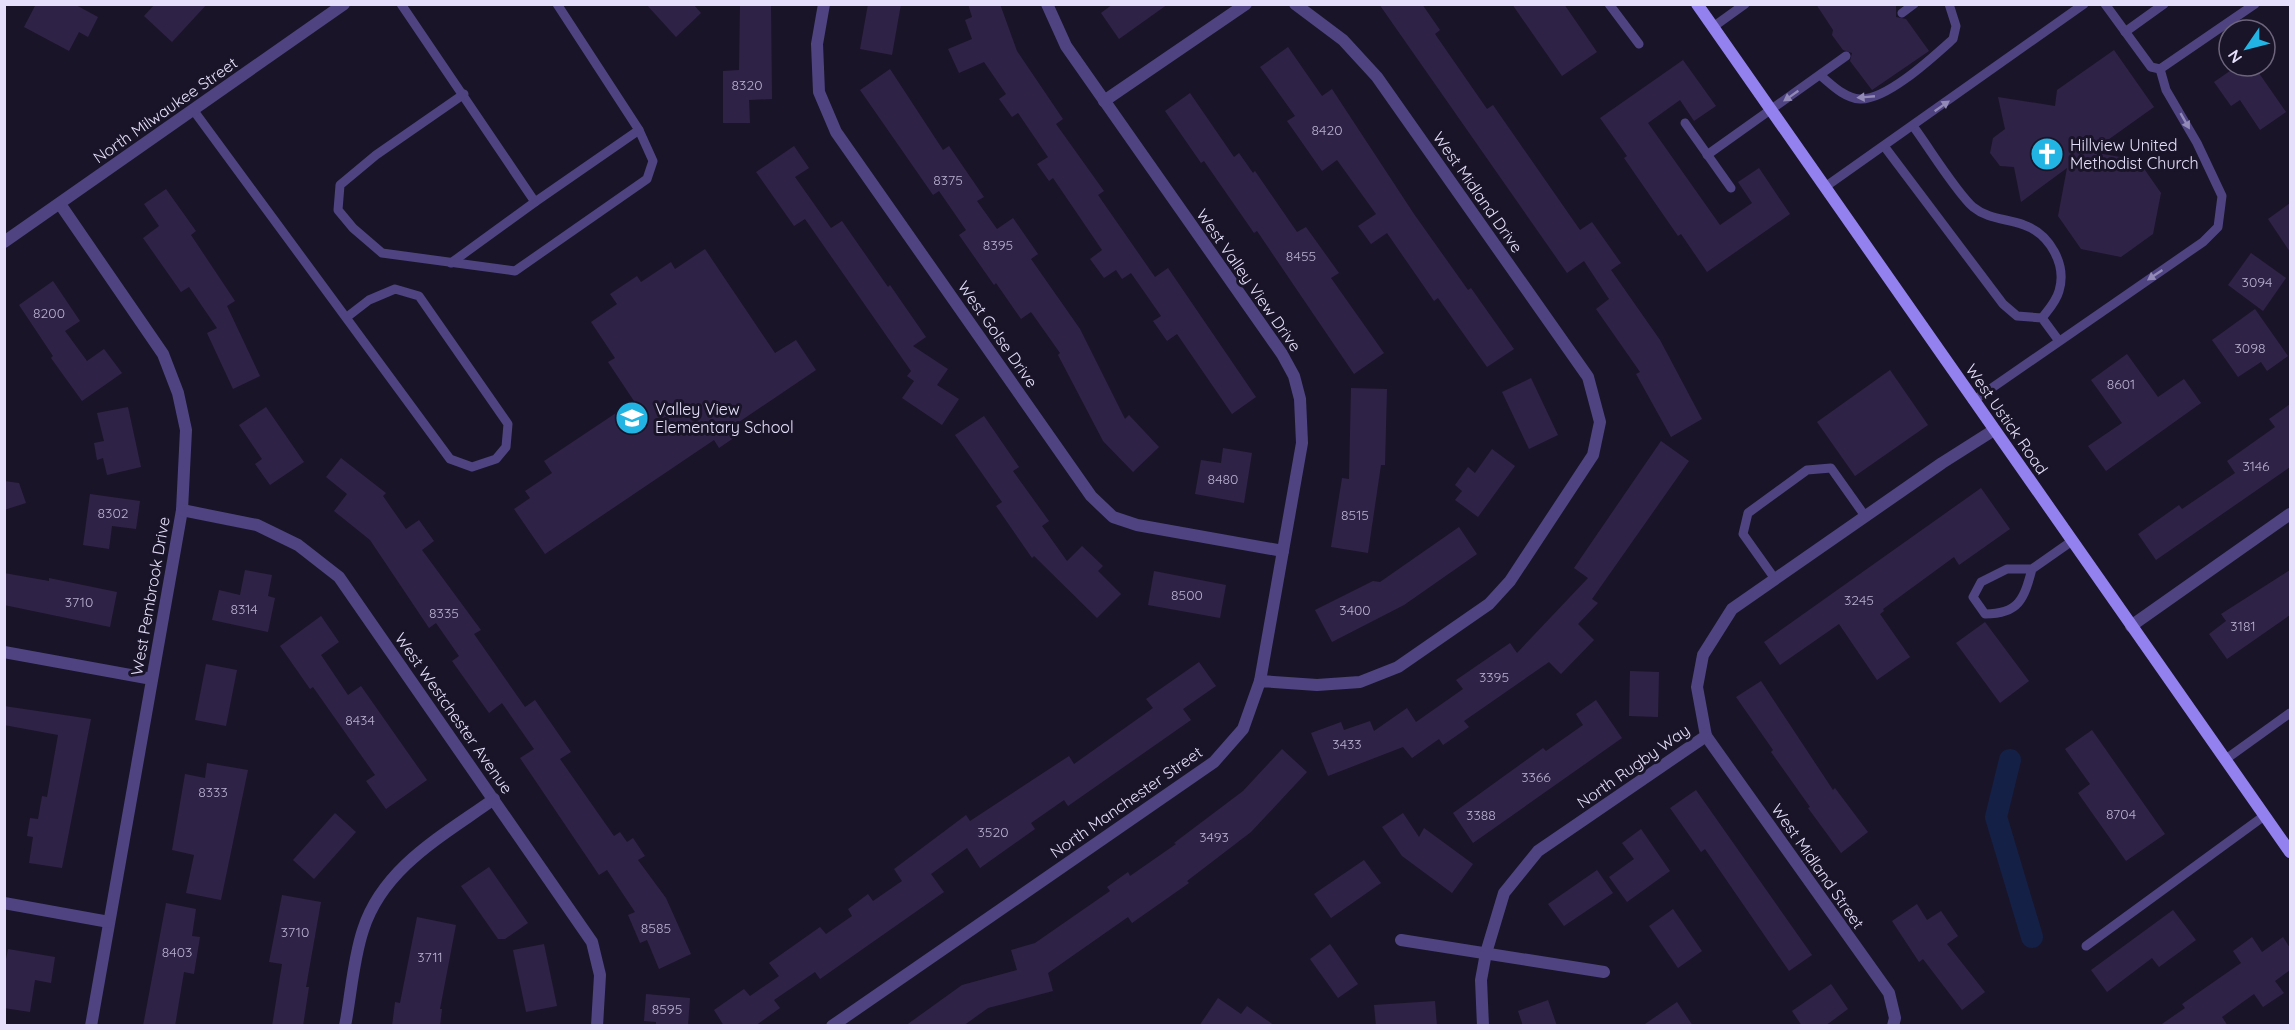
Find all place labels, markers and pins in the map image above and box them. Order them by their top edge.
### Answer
place label: Hillview United Methodist Church [2070,135,2199,173]
church icon: Hillview United Methodist Church [2029,136,2065,172]
place label: Valley View Elementary School [655,399,794,437]
school or university icon: Valley View Elementary School [614,400,650,436]

